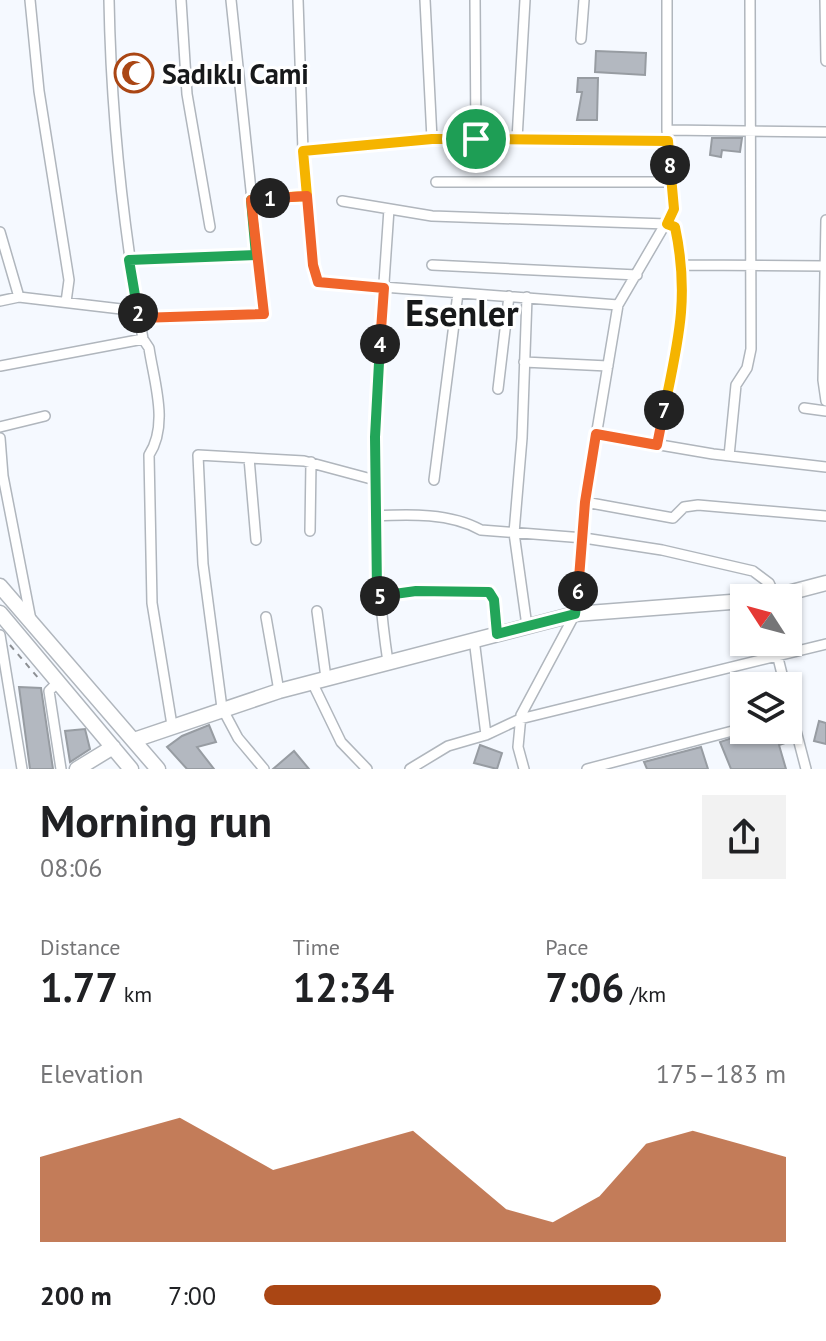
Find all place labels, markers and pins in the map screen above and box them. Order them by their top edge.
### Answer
mosque icon: Sadıklı Cami [113,52,155,94]
place label: Sadıklı Cami [162,55,309,92]
pin [442,105,510,173]
pin: 8 [650,145,690,185]
pin: 1 [250,178,290,218]
pin: 2 [118,293,158,333]
pin: 4 [360,324,400,364]
pin: 7 [644,390,684,430]
pin: 6 [558,571,598,611]
pin: 5 [360,576,400,616]

